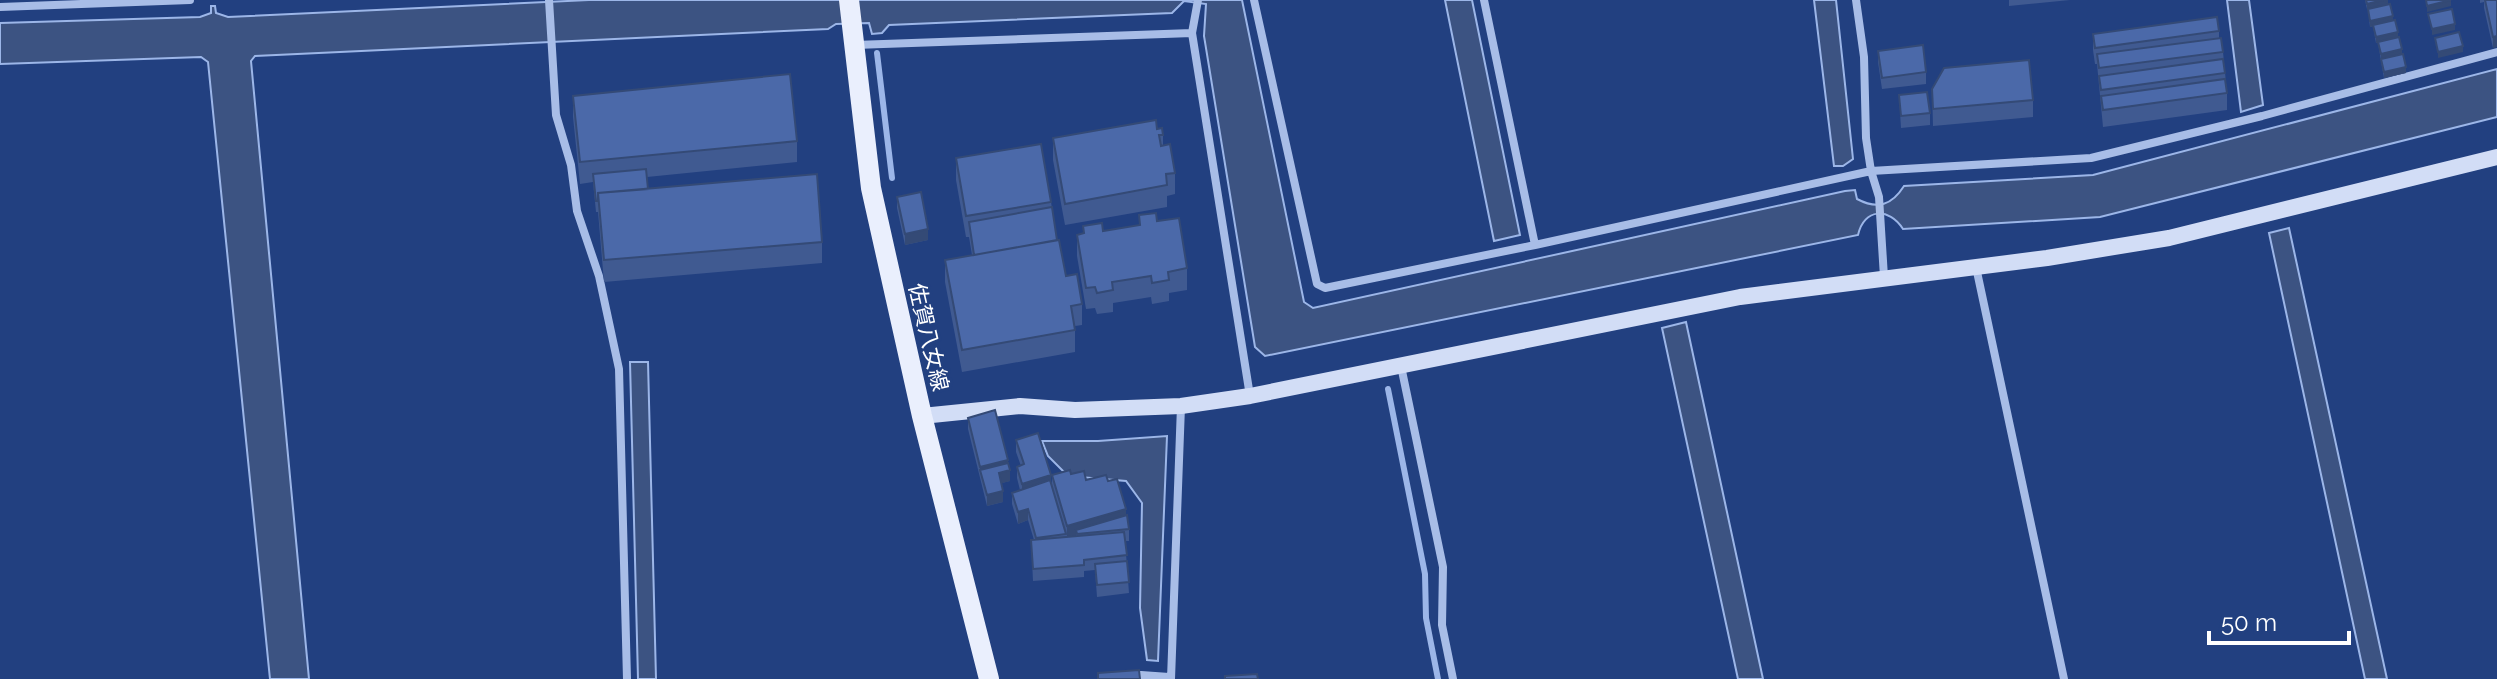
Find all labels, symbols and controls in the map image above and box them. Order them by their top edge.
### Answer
street label: 佐賀八女線 [904,280,954,394]
scale bar [2209,595,2349,645]
text: 50 m [2221,608,2277,637]

